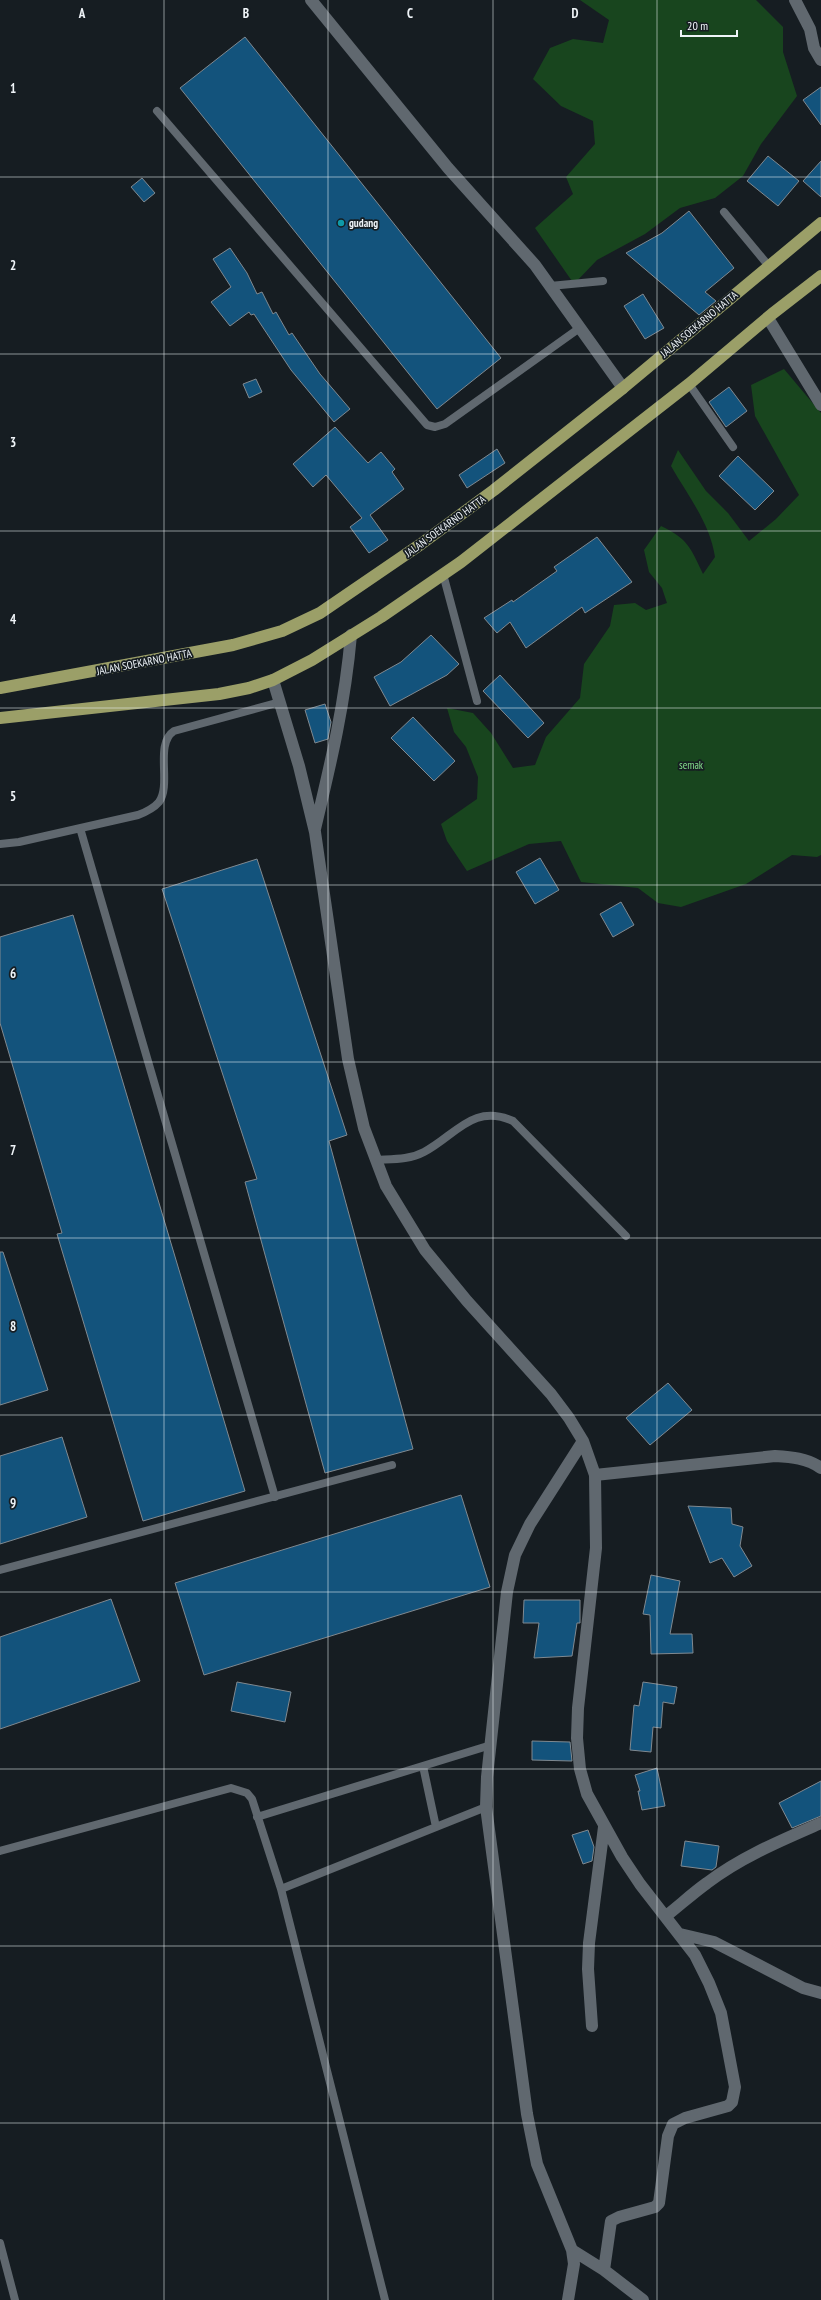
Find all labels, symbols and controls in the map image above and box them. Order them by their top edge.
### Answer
text: A [78,5,86,22]
text: B [243,5,249,22]
text: C [407,5,413,22]
text: D [572,5,579,22]
scale bar [681,12,737,38]
text: 20 m [687,18,708,33]
text: 1 [10,80,16,97]
place label: gudang [349,216,378,230]
marker: gudang [336,218,346,228]
text: 2 [10,257,16,274]
street label: JALAN SOEKARNO HATTA [657,287,741,361]
text: 3 [10,434,16,451]
street label: JALAN SOEKARNO HATTA [401,492,489,561]
text: 4 [10,611,17,628]
street label: JALAN SOEKARNO HATTA [94,646,193,678]
park label: semak [679,758,704,772]
text: 5 [10,788,16,805]
text: 6 [10,965,16,982]
text: 7 [10,1142,16,1159]
text: 8 [10,1318,16,1335]
text: 9 [10,1495,16,1512]

